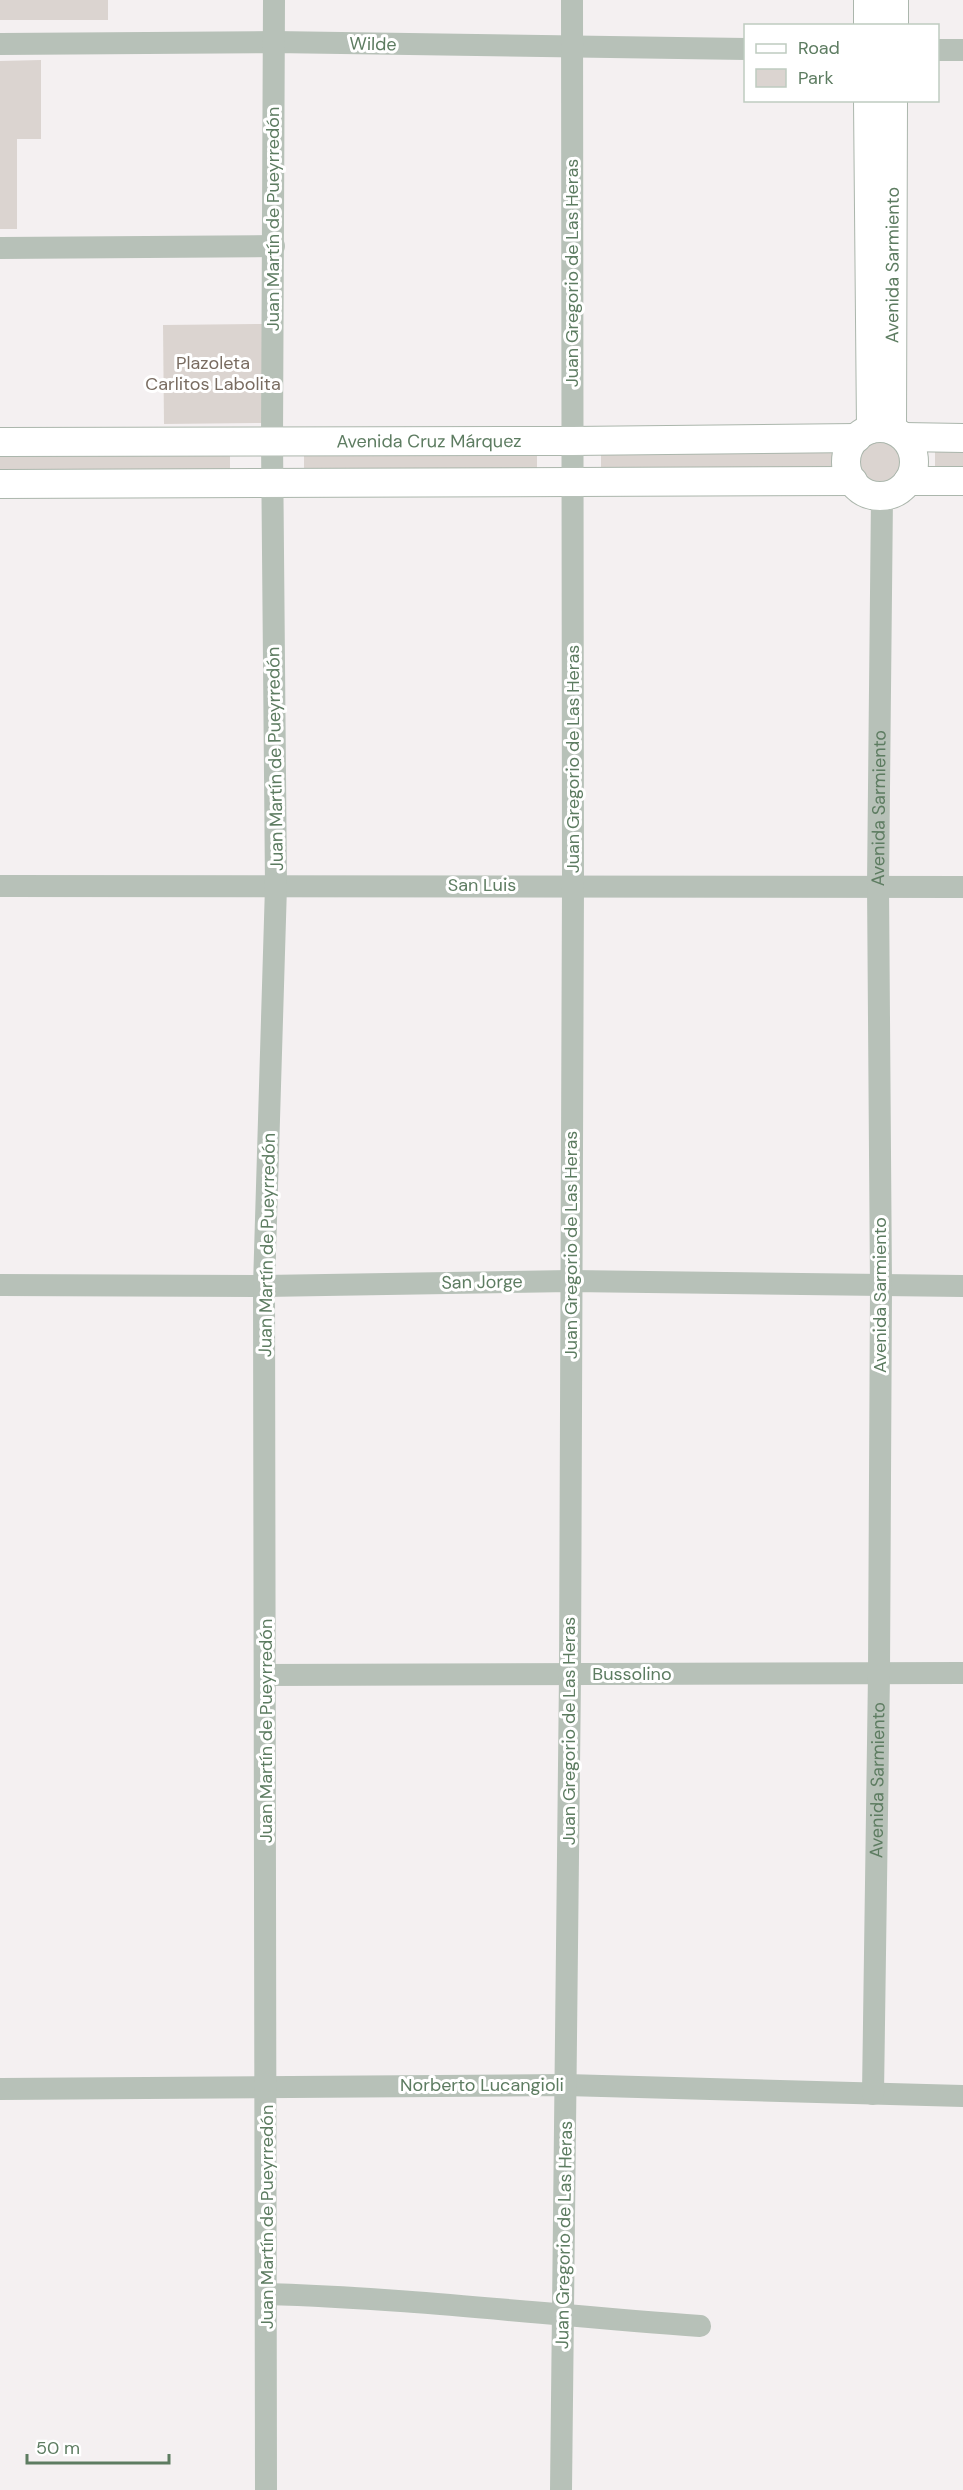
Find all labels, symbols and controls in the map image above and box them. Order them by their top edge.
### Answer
legend [744,24,939,102]
street label: Wilde [349,32,397,56]
text: Road [798,36,840,60]
text: Park [798,66,834,90]
street label: Juan Martín de Pueyrredón [261,107,285,331]
street label: Juan Gregorio de Las Heras [560,159,584,387]
street label: Avenida Sarmiento [880,187,905,343]
park label: Plazoleta Carlitos Labolita [145,351,281,396]
street label: Avenida Cruz Márquez [336,429,522,453]
street label: Juan Gregorio de Las Heras [561,645,585,873]
street label: Juan Martín de Pueyrredón [261,647,289,871]
street label: Avenida Sarmiento [866,730,892,886]
street label: San Luis [448,873,516,897]
street label: Juan Gregorio de Las Heras [559,1131,583,1359]
street label: Juan Martín de Pueyrredón [253,1133,281,1357]
street label: Avenida Sarmiento [868,1217,892,1373]
street label: San Jorge [441,1269,523,1295]
street label: Juan Gregorio de Las Heras [557,1617,581,1845]
street label: Juan Martín de Pueyrredón [254,1619,278,1843]
street label: Bussolino [592,1662,672,1686]
street label: Avenida Sarmiento [864,1702,891,1858]
street label: Norberto Lucangioli [400,2073,564,2097]
street label: Juan Martín de Pueyrredón [255,2105,279,2329]
street label: Juan Gregorio de Las Heras [550,2121,578,2349]
scale bar [27,2427,170,2465]
text: 50 m [36,2436,80,2460]

